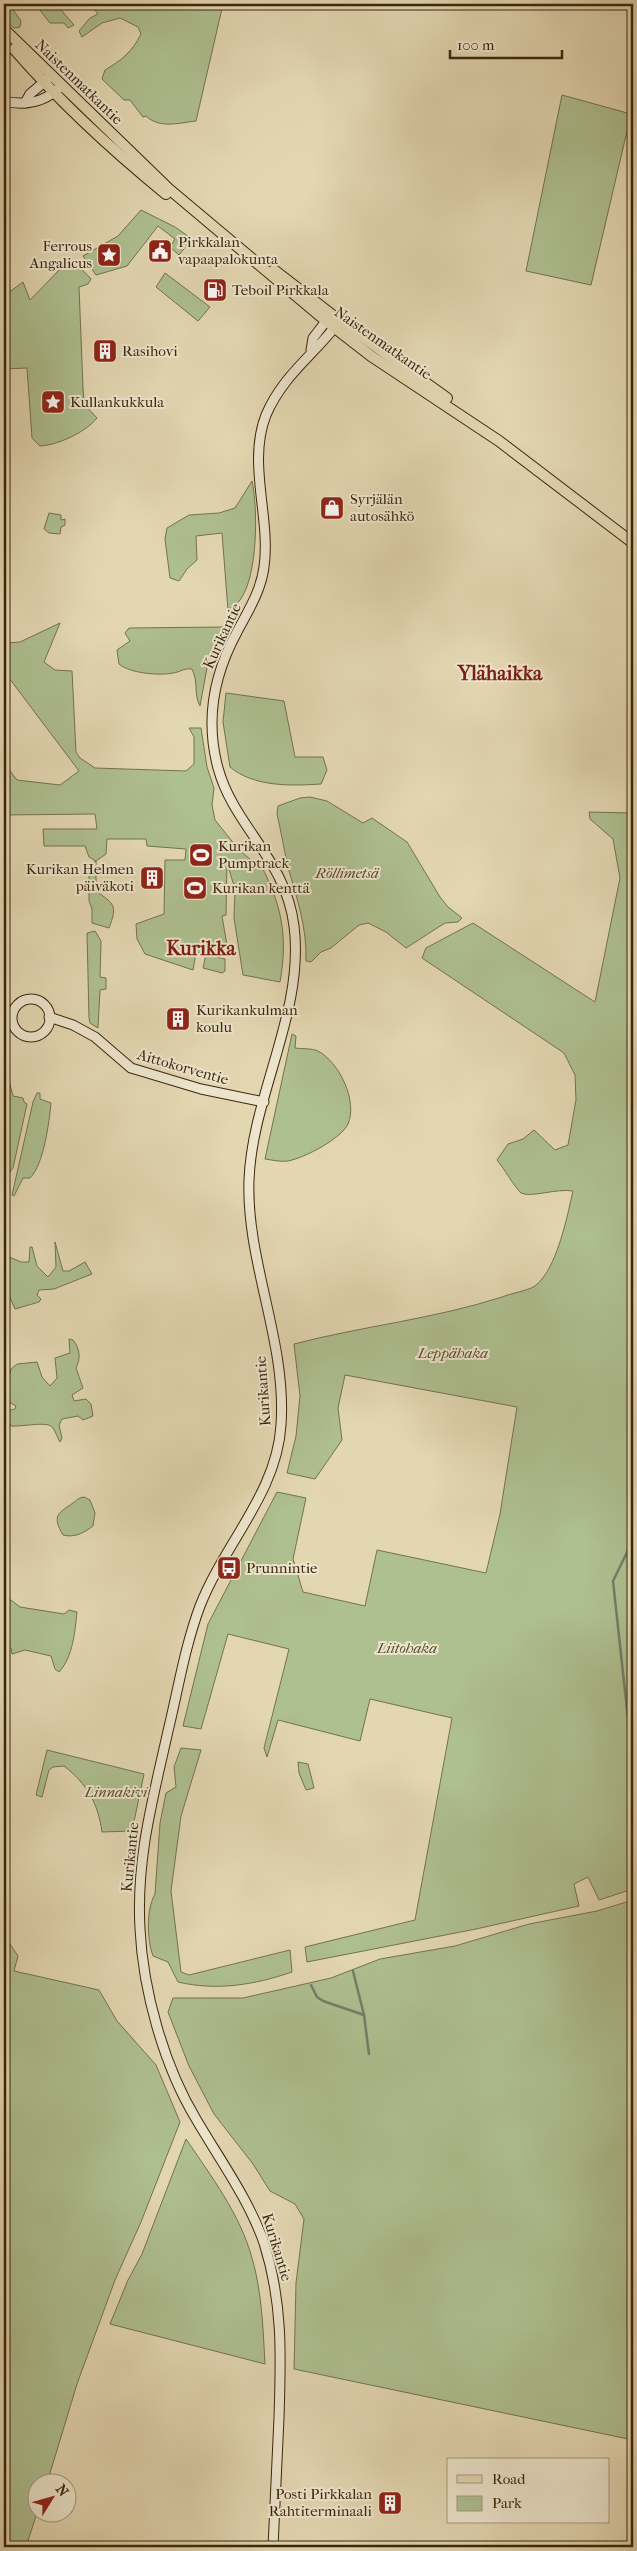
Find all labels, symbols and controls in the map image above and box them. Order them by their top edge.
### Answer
scale bar [450,28,562,60]
street label: Naistenmatkantie [32,36,127,129]
text: 100 m [457,36,495,54]
place label: Pirkkalan vapaapalokunta [178,233,279,268]
place label: Ferrous Angalicus [28,237,92,272]
public building icon: Pirkkalan vapaapalokunta [147,238,173,264]
place icon: Ferrous Angalicus [96,242,122,268]
fuel station icon: Teboil Pirkkala [202,277,228,303]
place label: Teboil Pirkkala [232,281,330,299]
street label: Naistenmatkantie [331,303,436,384]
building icon: Rasihovi [92,338,118,364]
place label: Rasihovi [122,342,178,360]
place icon: Kullankukkula [40,389,66,415]
place label: Kullankukkula [70,393,165,411]
place label: Syrjälän autosähkö [350,490,415,525]
shop icon: Syrjälän autosähkö [319,495,345,521]
street label: Kurikantie [199,600,245,672]
district label: Ylähaikka [457,662,543,685]
place label: Kurikan Pumptrack [218,837,289,872]
sports icon: Kurikan Pumptrack [188,842,214,868]
place label: Kurikan Helmen päiväkoti [26,860,135,895]
park label: Röllimetsä [314,864,380,882]
building icon: Kurikan Helmen päiväkoti [139,865,165,891]
sports icon: Kurikan kenttä [182,875,208,901]
place label: Kurikan kenttä [212,879,311,897]
district label: Kurikka [166,937,237,960]
place label: Kurikankulman koulu [196,1001,298,1036]
building icon: Kurikankulman koulu [165,1006,191,1032]
street label: Aittokorventie [134,1045,231,1089]
park label: Leppähaka [417,1344,488,1362]
street label: Kurikantie [252,1355,274,1427]
bus stop icon: Prunnintie [216,1555,242,1581]
place label: Prunnintie [246,1559,318,1577]
park label: Liitohaka [376,1639,437,1657]
park label: Linnakivi [84,1783,149,1801]
street label: Kurikantie [117,1821,143,1893]
street label: Kurikantie [258,2211,296,2284]
legend [447,2458,610,2524]
text: Road [492,2470,526,2488]
north arrow [28,2474,78,2524]
text: N [52,2481,72,2500]
place label: Posti Pirkkalan Rahtiterminaali [269,2485,373,2520]
building icon: Posti Pirkkalan Rahtiterminaali [377,2490,403,2516]
text: Park [492,2494,522,2512]

